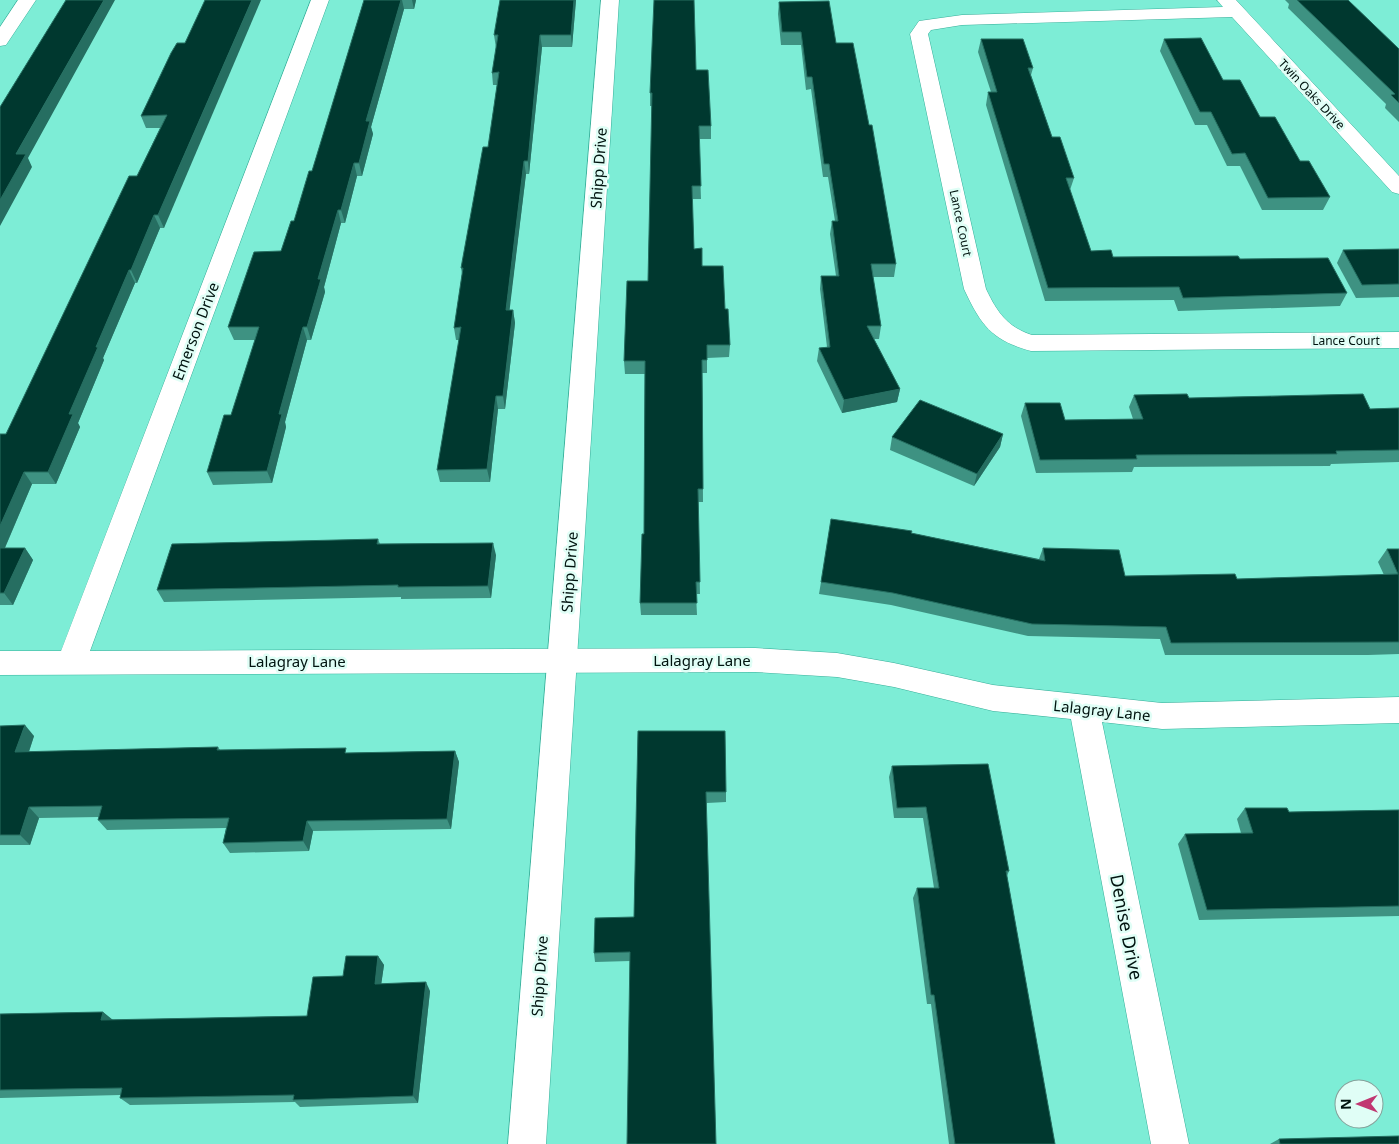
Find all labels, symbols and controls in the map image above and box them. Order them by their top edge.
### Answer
street label: Twin Oaks Drive [1275,55,1349,133]
street label: Shipp Drive [585,127,611,209]
street label: Lance Court [946,188,976,258]
street label: Emerson Drive [167,279,223,383]
street label: Lance Court [1312,332,1380,349]
street label: Shipp Drive [556,531,582,613]
street label: Lalagray Lane [653,650,751,670]
street label: Lalagray Lane [248,651,346,671]
street label: Lalagray Lane [1052,695,1152,725]
street label: Denise Drive [1105,872,1149,982]
street label: Shipp Drive [526,935,552,1017]
north arrow [1334,1079,1384,1129]
text: N [1336,1098,1355,1110]

